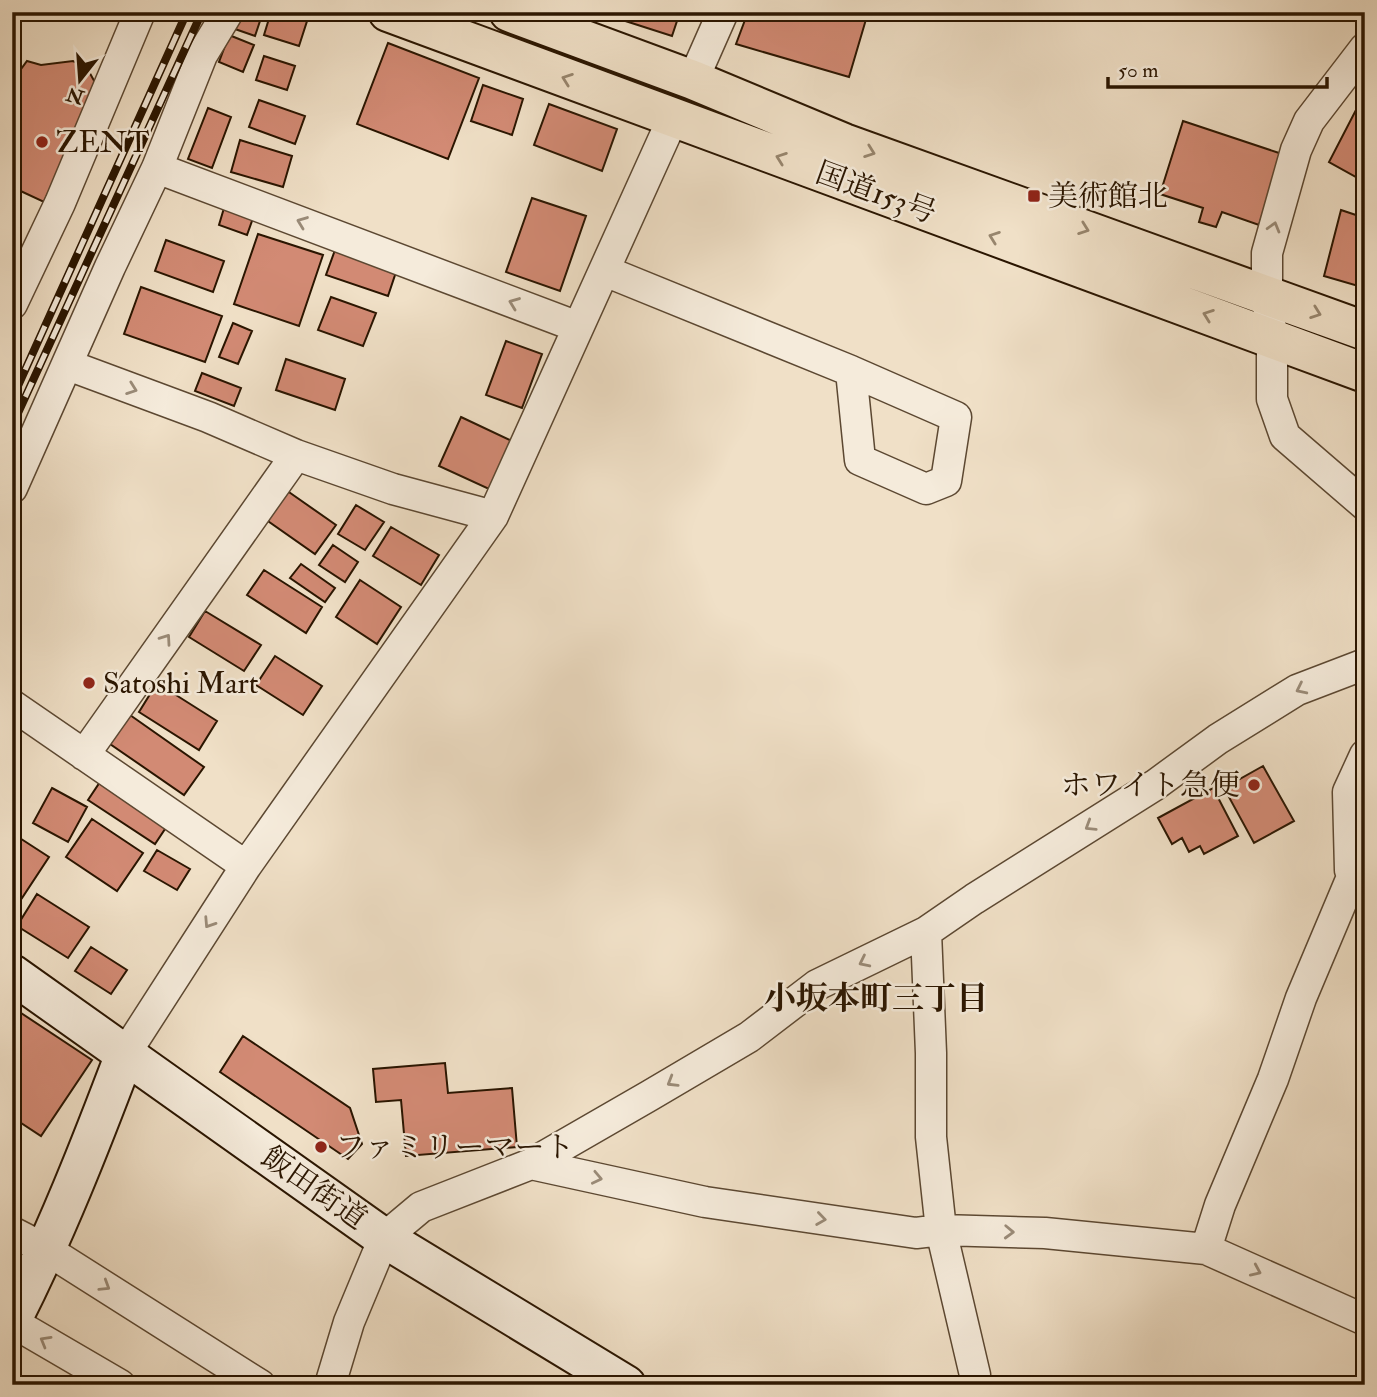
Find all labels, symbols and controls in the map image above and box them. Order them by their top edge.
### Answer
north arrow [46,46,116,116]
scale bar [1108,46,1326,90]
text: 50 m [1118,57,1159,84]
one-way arrow [562,73,574,87]
text: N [63,81,88,110]
place label: ZENT [56,124,149,161]
marker: ZENT [34,134,50,150]
one-way arrow [863,144,875,158]
one-way arrow [775,152,787,166]
street label: 国道153号 [811,154,941,232]
place label: 美術館北 [1048,178,1168,215]
marker: 美術館北 [1026,188,1042,204]
one-way arrow [296,217,308,231]
one-way arrow [1077,221,1089,235]
one-way arrow [1266,221,1280,233]
one-way arrow [989,231,1001,245]
one-way arrow [509,297,521,311]
one-way arrow [1309,304,1321,318]
one-way arrow [1202,309,1214,323]
one-way arrow [126,381,138,395]
one-way arrow [158,634,170,647]
place label: Satoshi Mart [103,665,259,702]
marker: Satoshi Mart [81,675,97,691]
one-way arrow [1296,681,1308,695]
place label: ホワイト急便 [1061,767,1240,804]
marker: ホワイト急便 [1246,777,1262,793]
one-way arrow [1085,818,1098,831]
one-way arrow [205,915,217,928]
one-way arrow [859,954,871,968]
district label: 小坂本町三丁目 [764,979,988,1019]
one-way arrow [667,1074,680,1087]
place label: ファミリーマート [335,1129,574,1166]
street label: 飯田街道 [254,1138,374,1238]
marker: ファミリーマート [313,1139,329,1155]
one-way arrow [591,1170,603,1185]
one-way arrow [815,1211,827,1226]
one-way arrow [1004,1225,1015,1240]
one-way arrow [1249,1263,1261,1277]
one-way arrow [97,1278,110,1291]
one-way arrow [40,1336,52,1349]

